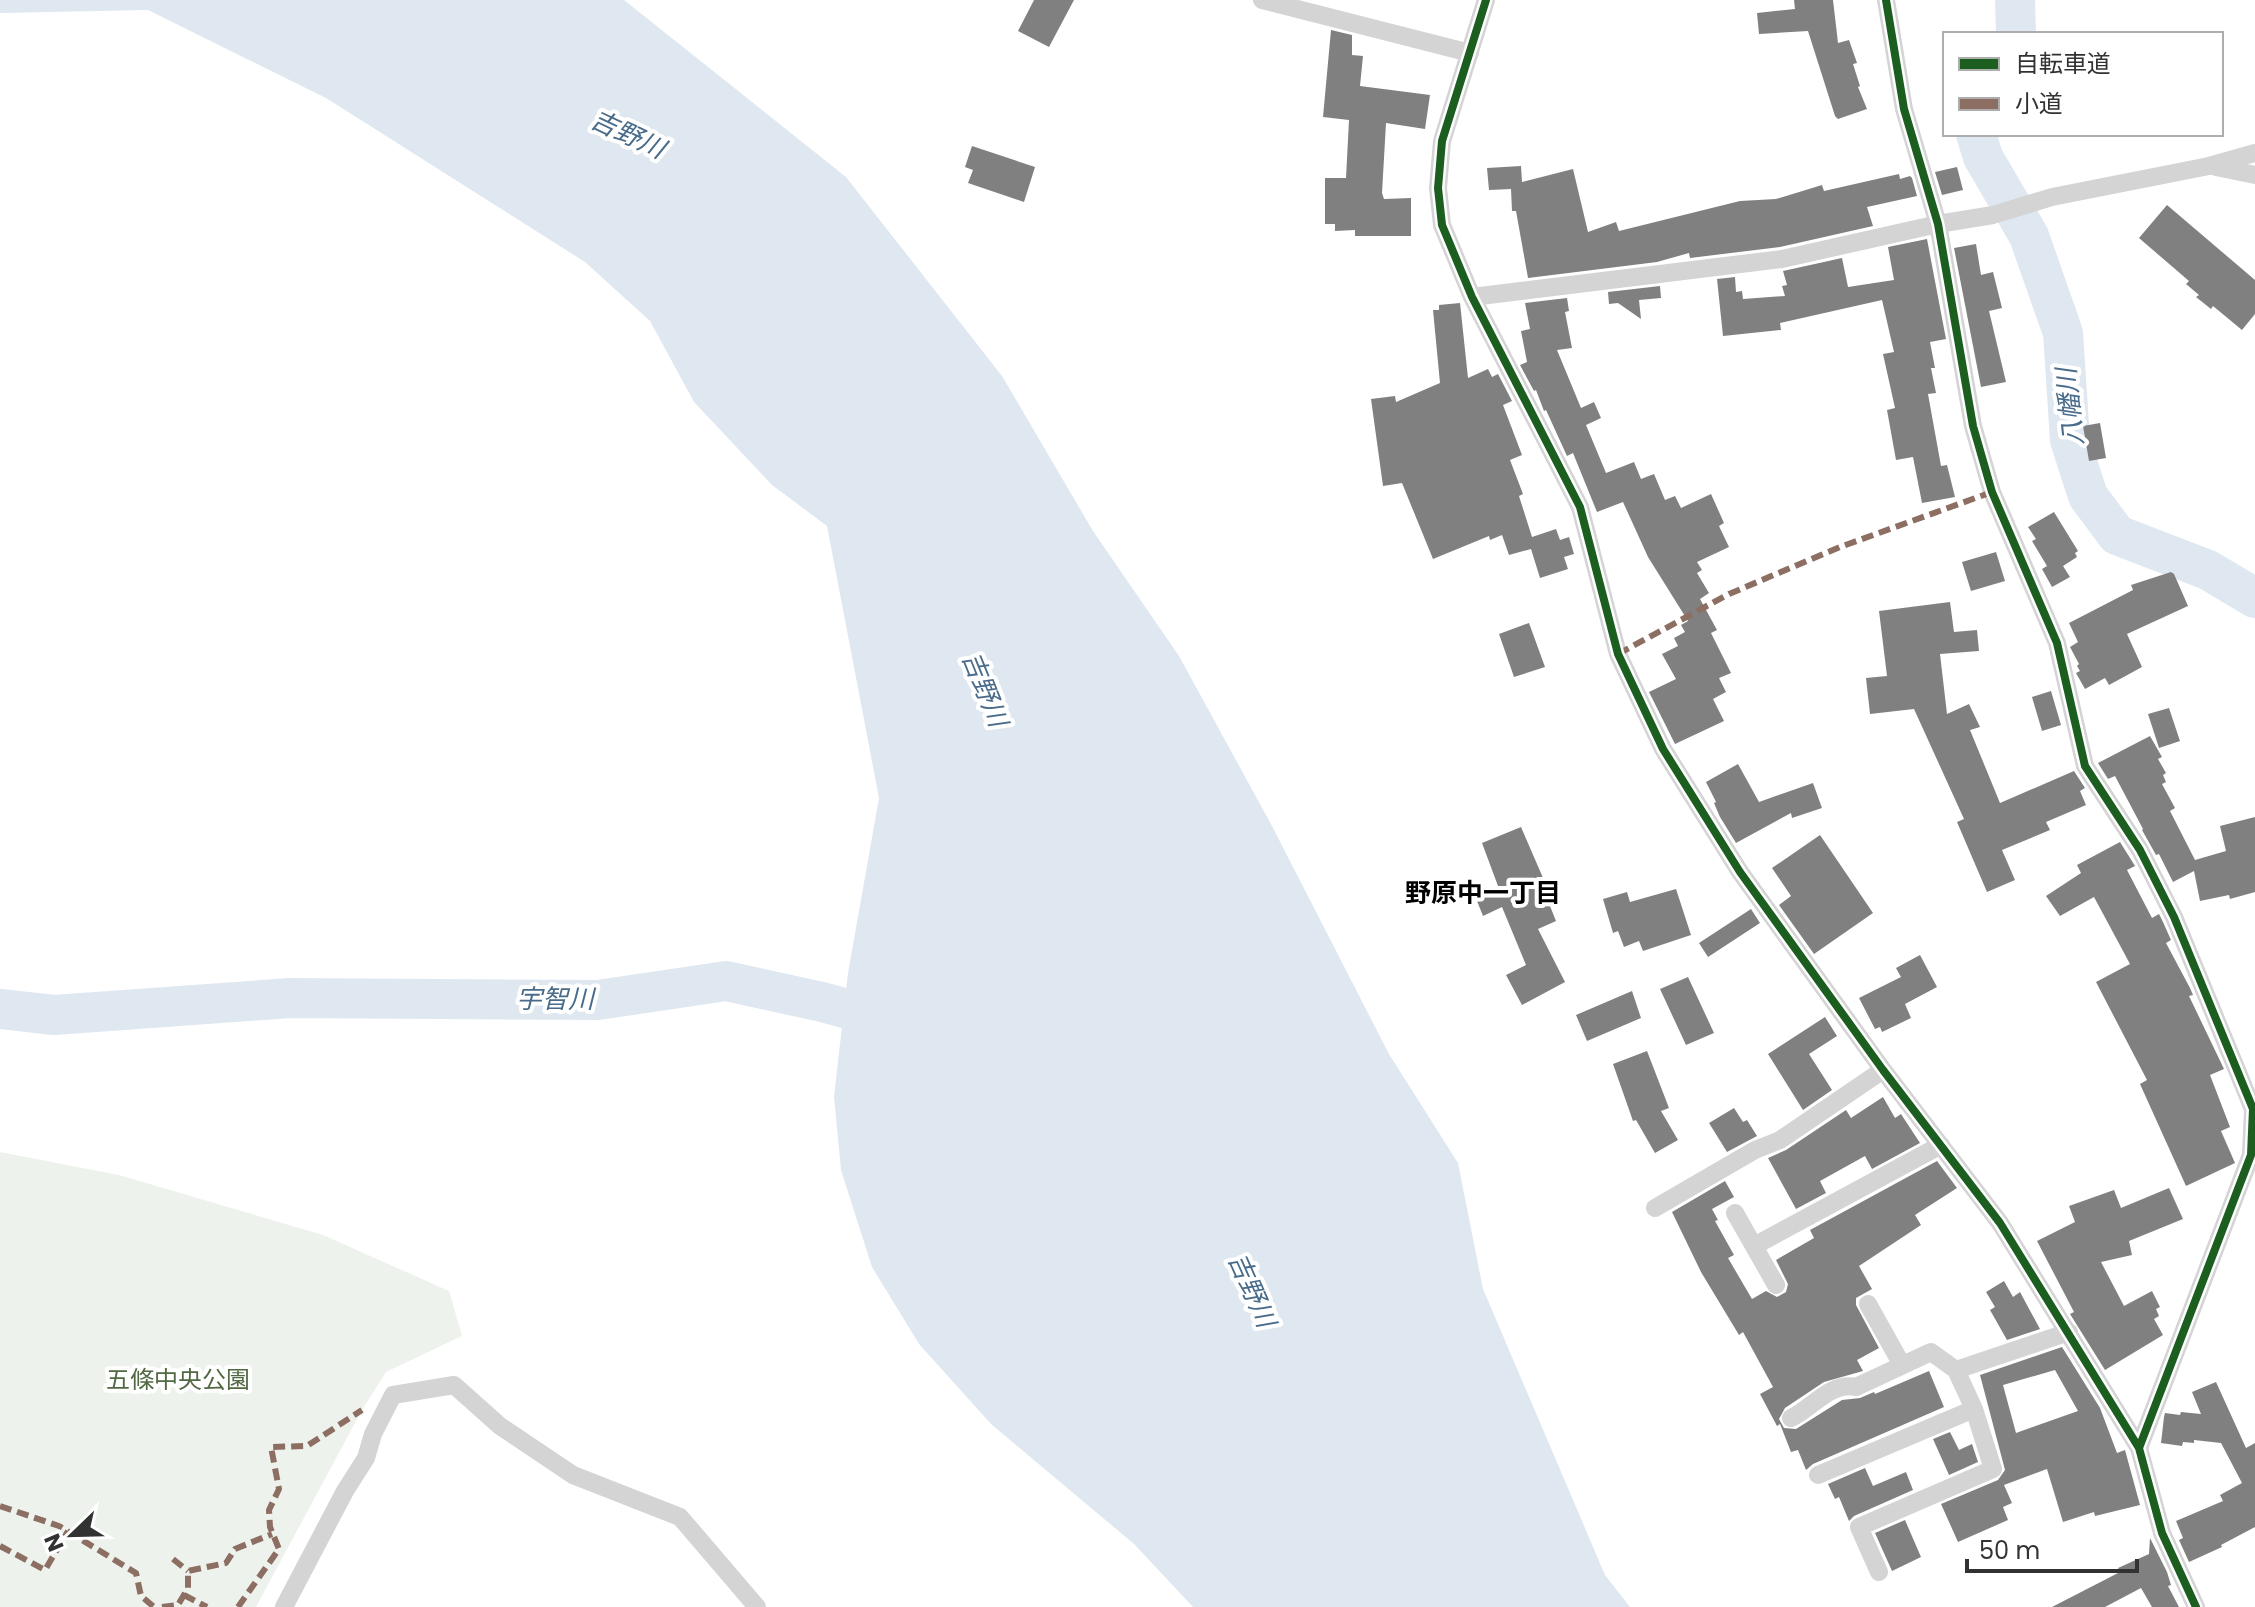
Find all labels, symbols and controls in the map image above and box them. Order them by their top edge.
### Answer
legend [1943,32,2223,136]
text: 自転車道 [2015,47,2111,80]
text: 小道 [2015,87,2063,120]
water label: 吉野川 [585,101,674,168]
water label: 八幡川 [2048,363,2092,448]
water label: 吉野川 [954,646,1017,735]
district label: 野原中一丁目 [1405,875,1561,911]
water label: 宇智川 [516,981,597,1017]
water label: 吉野川 [1220,1247,1286,1336]
park label: 五條中央公園 [106,1363,250,1396]
north arrow [32,1495,112,1575]
scale bar [1967,1523,2137,1573]
text: N [37,1529,72,1556]
text: 50 m [1979,1534,2040,1567]

